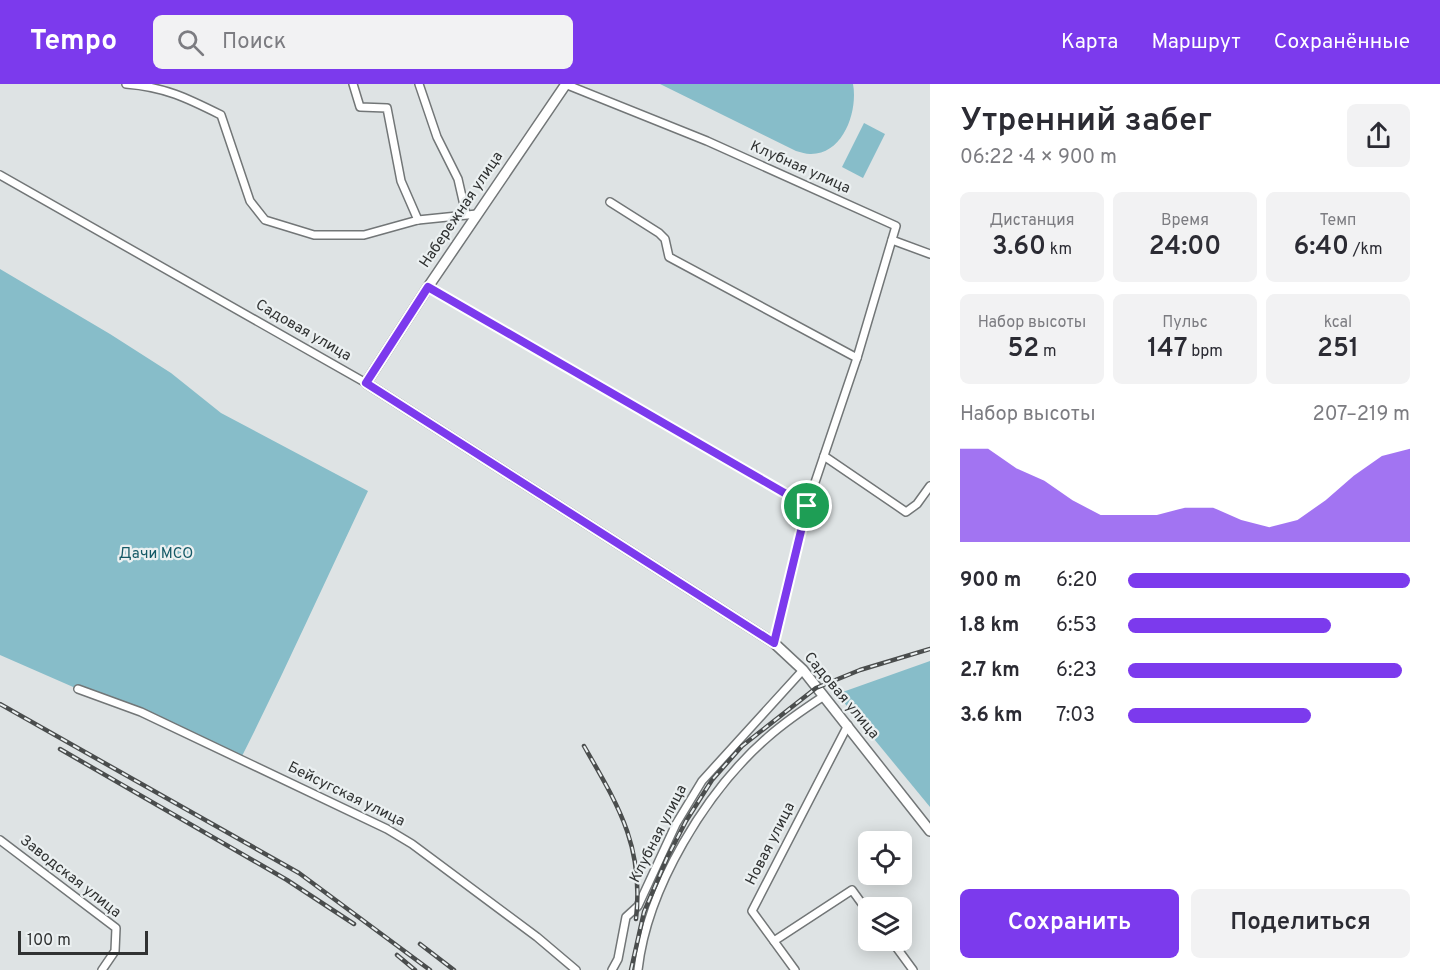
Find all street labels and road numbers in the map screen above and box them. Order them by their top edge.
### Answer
street label: Клубная улица [747,137,853,199]
street label: Набережная улица [416,148,508,272]
street label: Садовая улица [252,296,354,366]
street label: Садовая улица [799,649,883,743]
street label: Бейсугская улица [284,758,408,832]
street label: Клубная улица [626,782,692,886]
street label: Новая улица [742,799,800,889]
street label: Заводская улица [16,832,124,922]

